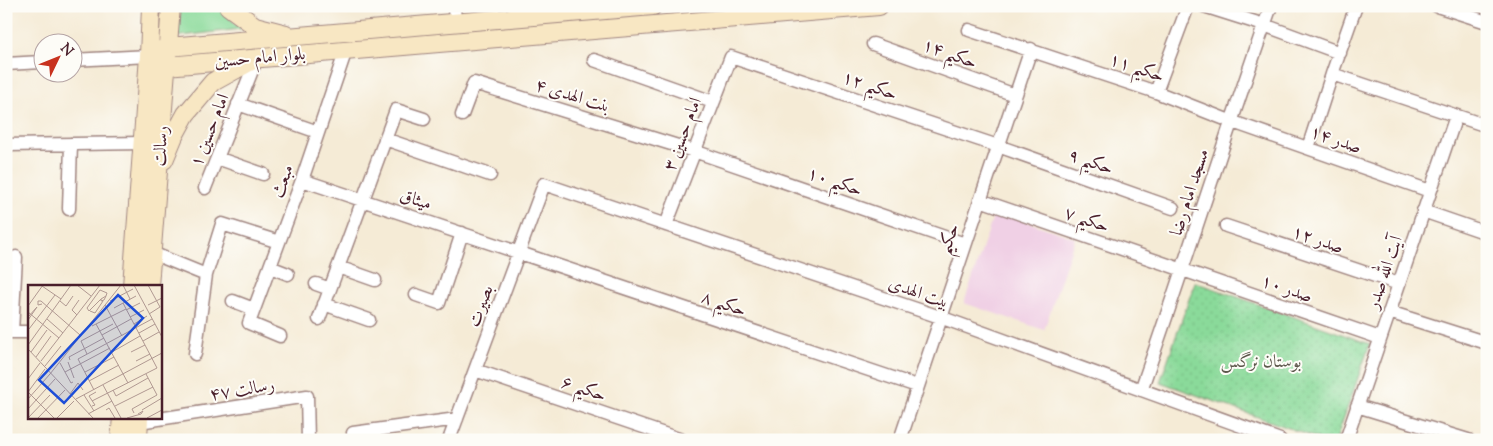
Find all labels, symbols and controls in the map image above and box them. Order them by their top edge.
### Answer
north arrow [32,32,82,82]
street label: حکیم ۱۴ [917,33,980,80]
text: N [55,40,77,61]
street label: بلوار امام حسین [214,42,307,77]
street label: حکیم ۱۱ [1104,47,1167,93]
street label: حکیم ۱۲ [837,65,900,111]
street label: بنت الهدی ۴ [532,73,613,121]
street label: امام حسین ۱ [184,90,238,172]
street label: امام حسین ۳ [658,94,711,176]
street label: صدر ۱۴ [1306,120,1365,162]
street label: رسالت [148,125,176,167]
street label: حکیم ۹ [1063,143,1116,185]
street label: مسجد امام رضا [1165,146,1218,240]
street label: مبعث [266,161,302,202]
street label: حکیم ۱۰ [802,161,865,207]
street label: میثاق [396,184,435,218]
street label: حکیم ۷ [1059,201,1112,243]
street label: حکیم [932,220,970,260]
street label: صدر ۱۲ [1288,220,1347,262]
street label: آیت الله صدر [1358,229,1411,315]
street label: صدر ۱۰ [1257,269,1316,311]
street label: بیت الهدی [884,271,952,316]
street label: بصیرت [462,282,501,331]
inset map [28,285,161,418]
street label: حکیم ۸ [696,285,749,327]
park label: بوستان نرگس [1221,350,1301,376]
street label: حکیم ۶ [556,370,609,412]
street label: رسالت ۴۷ [208,373,277,409]

